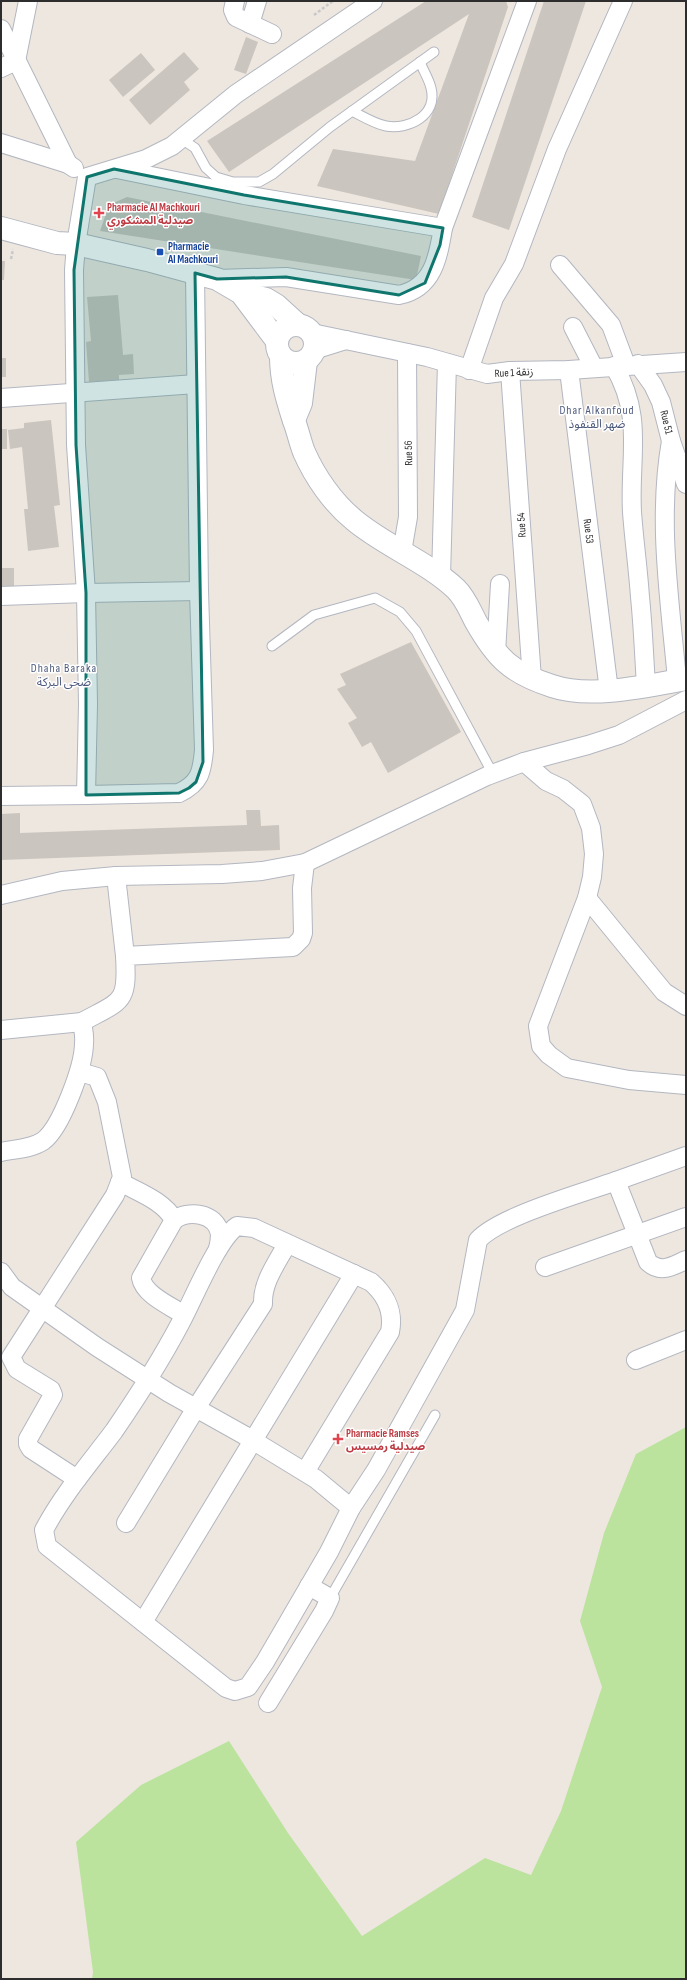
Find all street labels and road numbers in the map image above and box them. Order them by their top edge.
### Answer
street label: Rue 1 زنقة [494,365,534,380]
street label: Rue 51 [657,409,676,436]
street label: Rue 56 [402,440,415,466]
street label: Rue 54 [514,512,529,538]
street label: Rue 53 [581,518,597,545]

